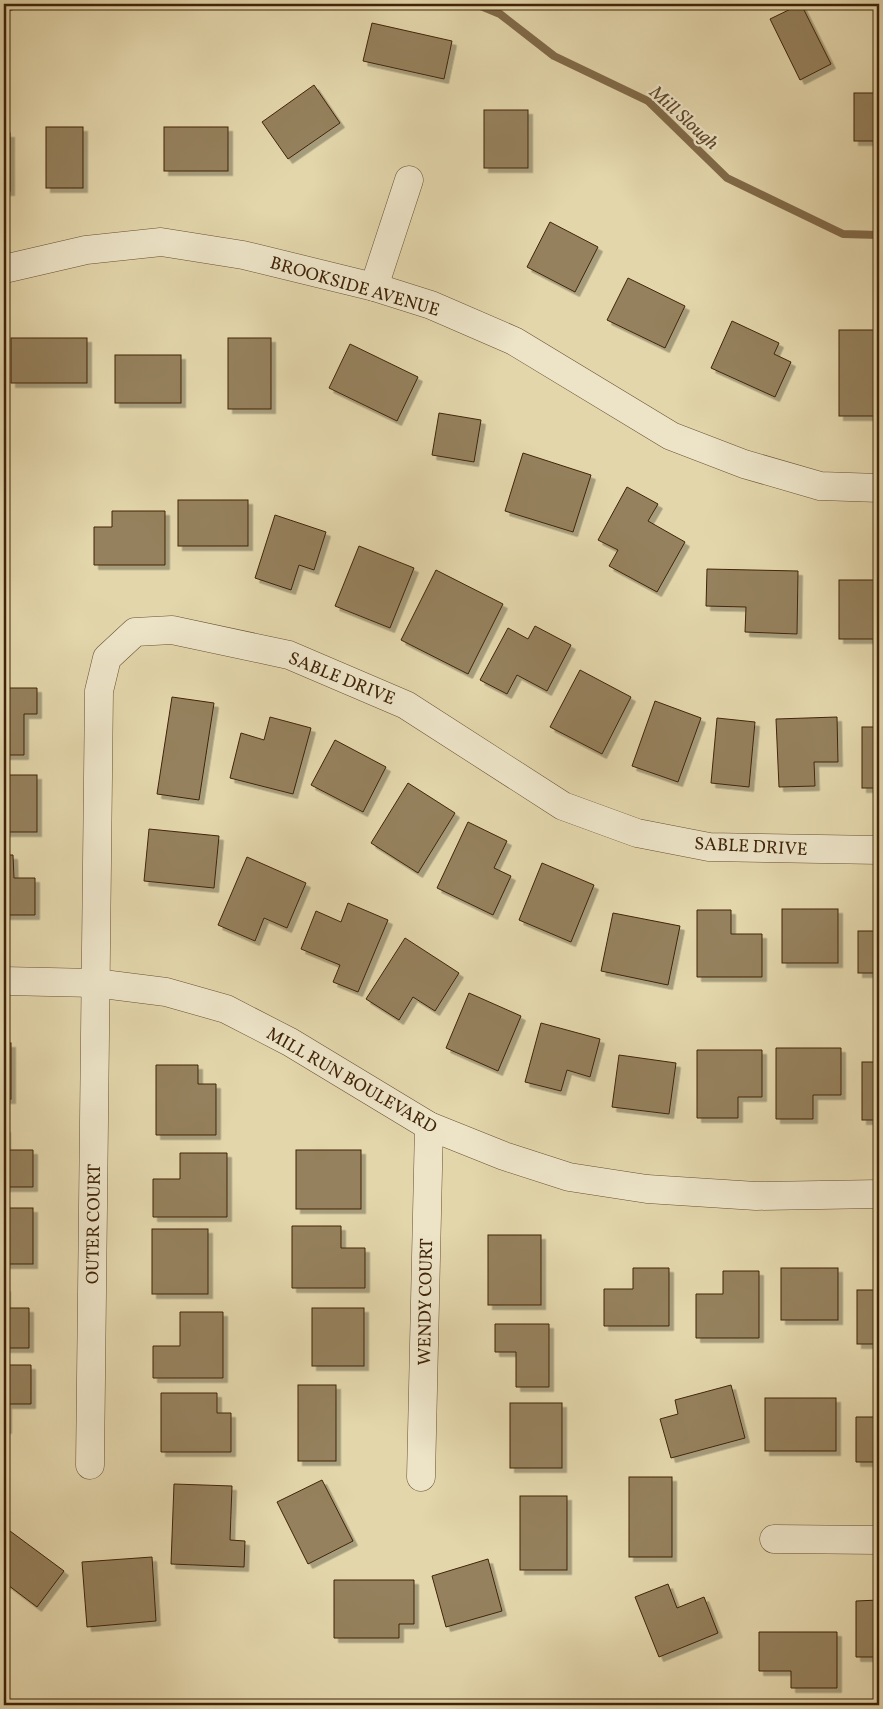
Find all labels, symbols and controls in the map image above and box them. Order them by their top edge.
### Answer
water label: Mill Slough [643,80,724,157]
street label: BROOKSIDE AVENUE [267,251,442,324]
street label: SABLE DRIVE [284,647,399,712]
street label: SABLE DRIVE [694,832,808,863]
street label: MILL RUN BOULEVARD [261,1022,441,1140]
street label: OUTER COURT [81,1163,108,1284]
street label: WENDY COURT [413,1238,440,1366]

